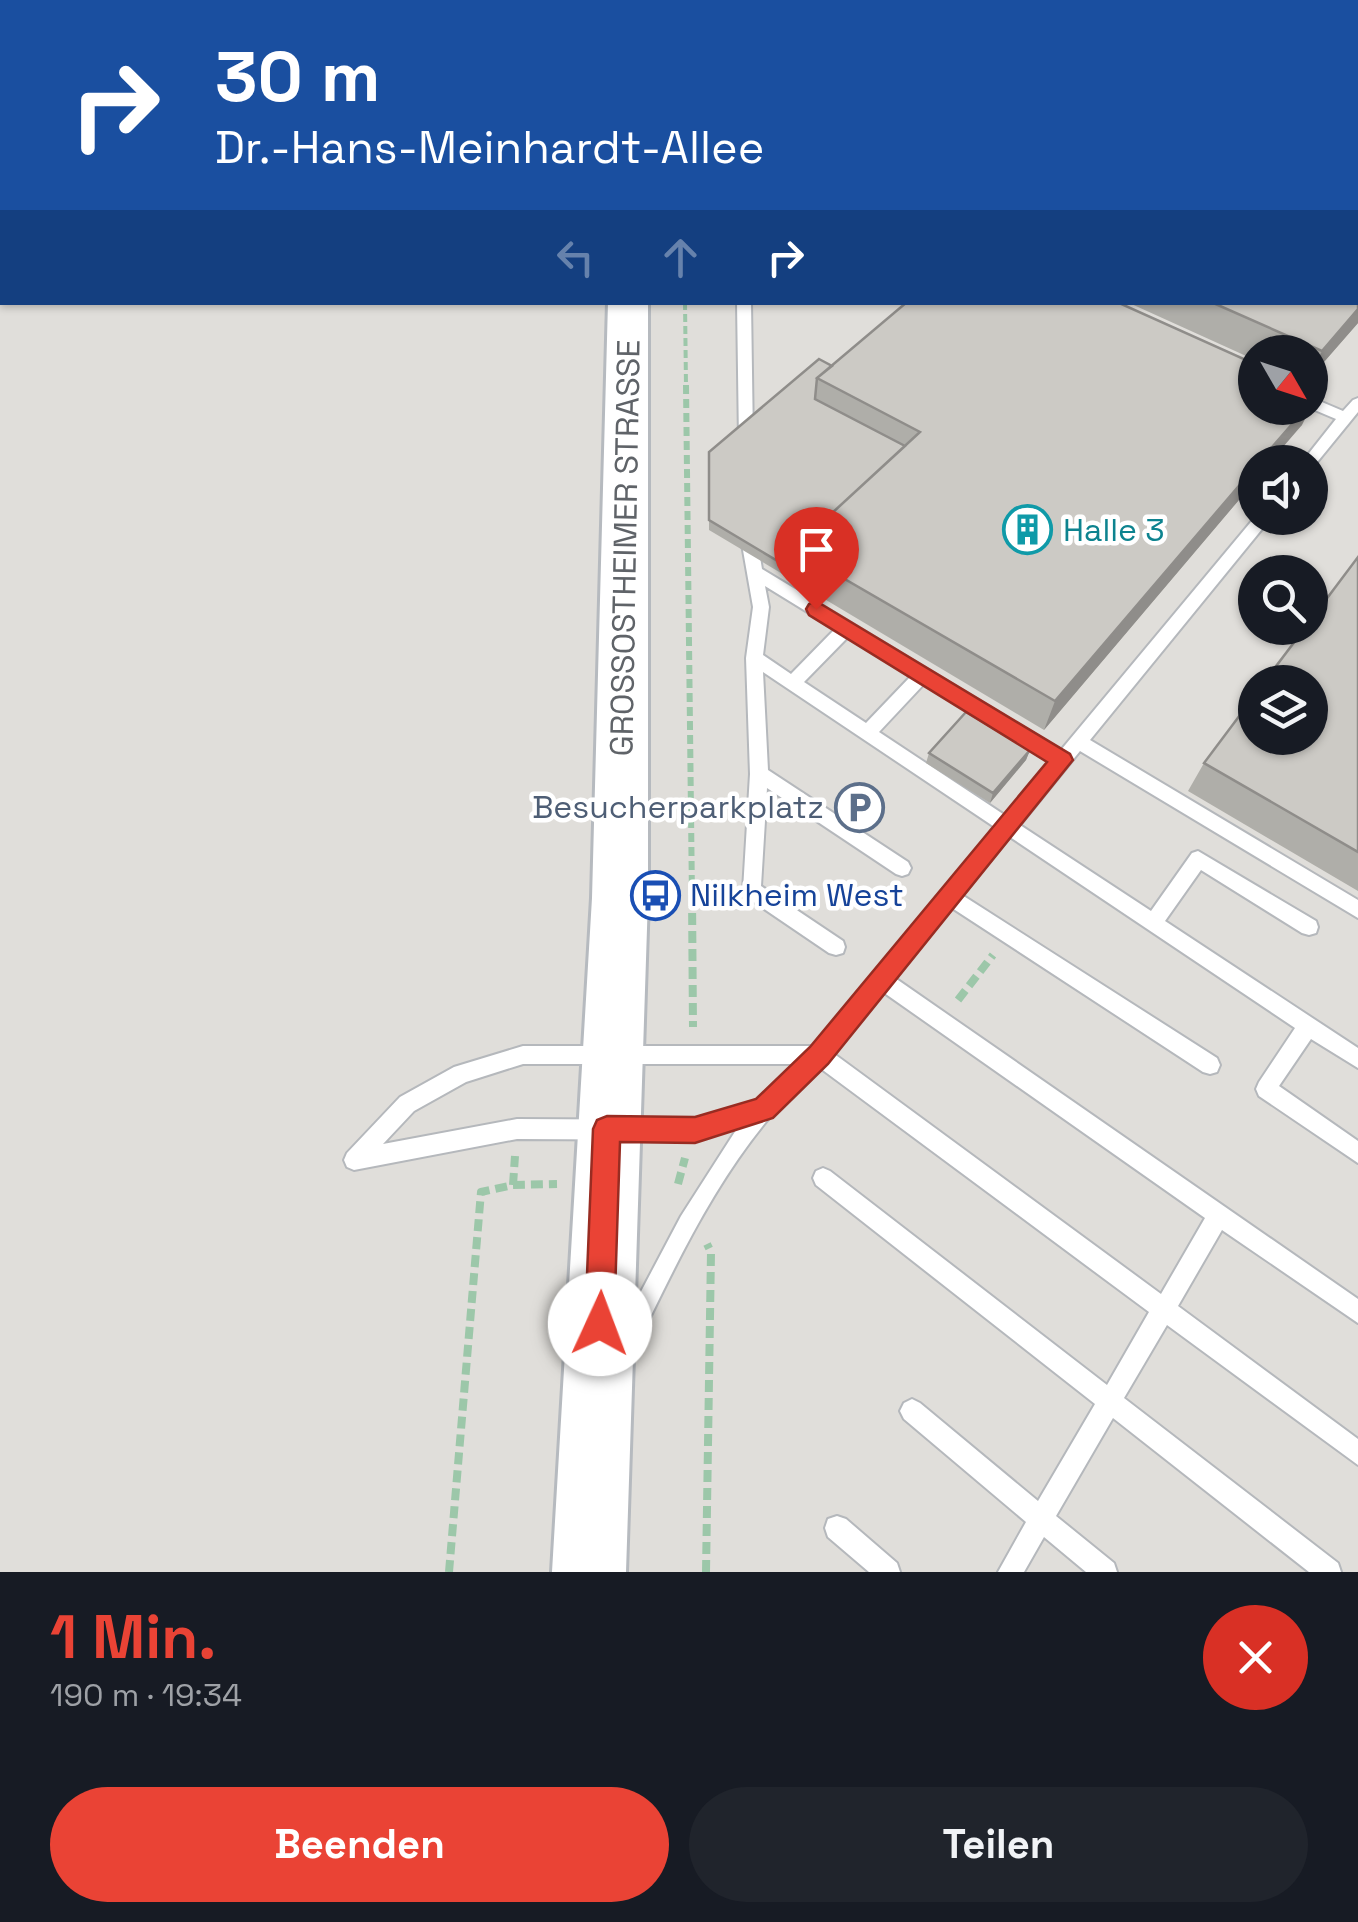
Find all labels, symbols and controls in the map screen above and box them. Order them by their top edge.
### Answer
text: 30 m [215,32,380,121]
icon: right [50,40,180,170]
text: Dr.-Hans-Meinhardt-Allee [215,119,764,176]
icon: left [548,230,603,285]
icon: ahead [653,230,708,285]
icon: right [758,230,813,285]
north arrow [1238,335,1328,425]
map controls [1238,335,1328,755]
street label: GROSSOSTHEIMER STRASSE [601,339,649,757]
button: sound [1238,445,1328,535]
building icon: Halle 3 [1002,504,1054,556]
pin [774,507,859,610]
place label: Halle 3 [1063,510,1165,550]
icon: arrive [789,522,844,577]
button: search [1238,555,1328,645]
button: layers [1238,665,1328,755]
parking icon: Besucherparkplatz [833,781,885,833]
place label: Besucherparkplatz [532,787,824,827]
bus stop icon: Nilkheim West [629,869,681,921]
place label: Nilkheim West [690,875,904,915]
position arrow [548,1272,652,1376]
text: 1 Min. [50,1599,216,1676]
button: close [1203,1605,1308,1710]
text: 190 m · 19:34 [50,1675,242,1715]
button: Beenden [50,1787,669,1902]
button: Teilen [689,1787,1308,1902]

